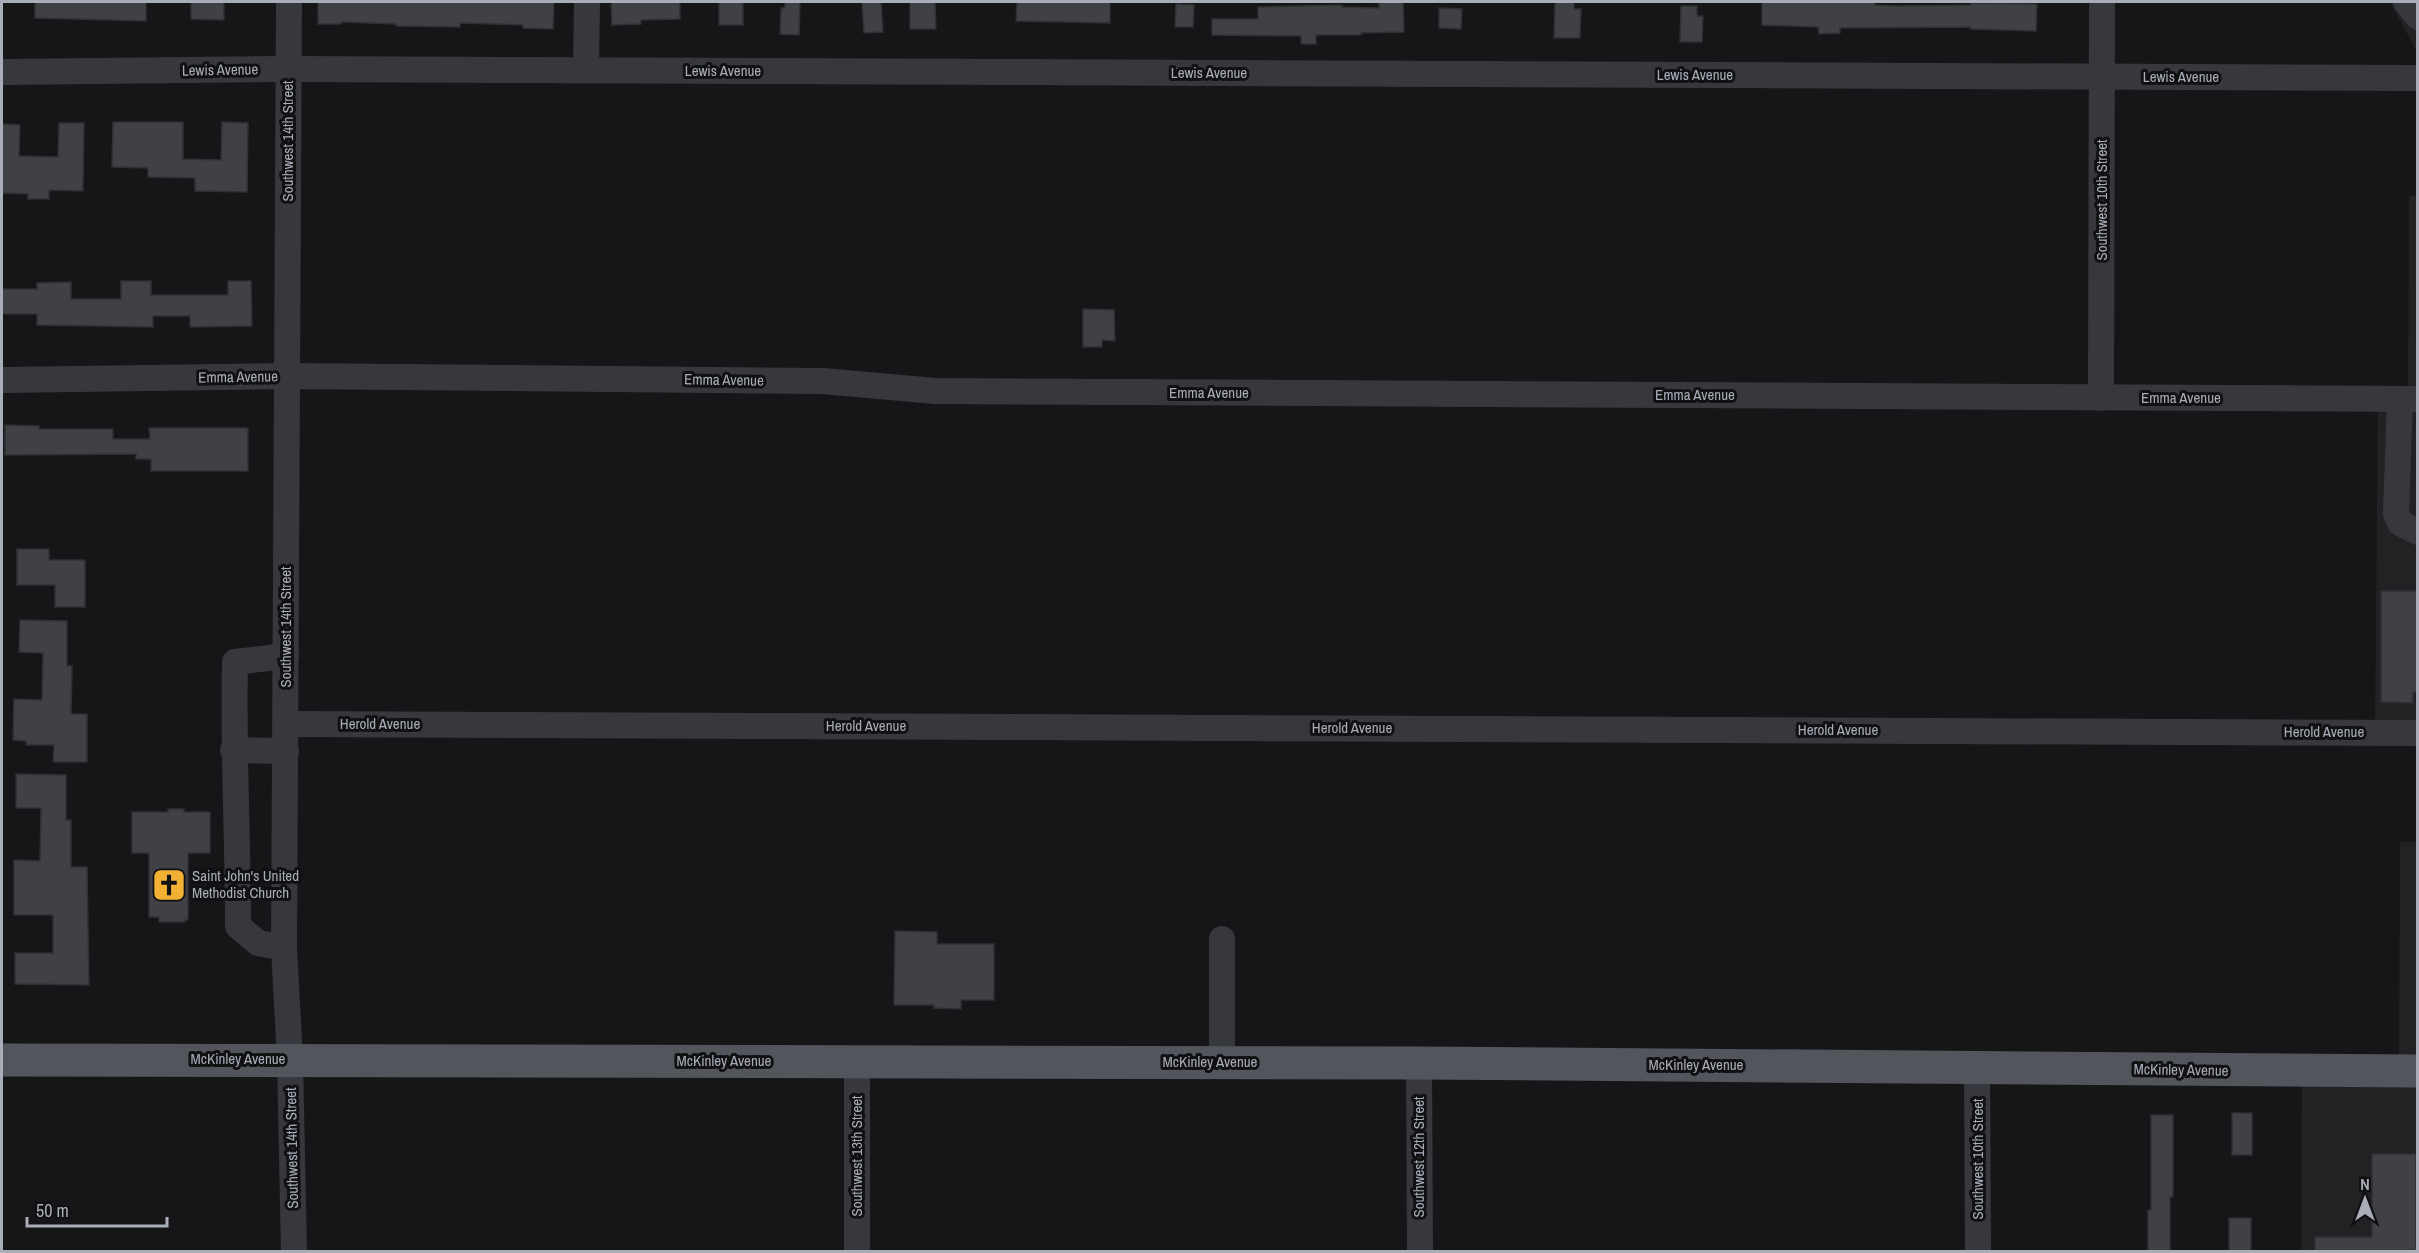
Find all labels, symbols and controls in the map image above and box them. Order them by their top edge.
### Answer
street label: Lewis Avenue [182,58,259,81]
street label: Lewis Avenue [685,60,761,81]
street label: Lewis Avenue [1171,62,1247,83]
street label: Lewis Avenue [1657,64,1733,85]
street label: Lewis Avenue [2143,66,2219,87]
street label: Southwest 14th Street [277,80,298,202]
street label: Southwest 10th Street [2091,139,2112,261]
street label: Emma Avenue [198,365,278,388]
street label: Emma Avenue [684,368,764,391]
street label: Emma Avenue [1169,382,1249,403]
street label: Emma Avenue [1655,384,1735,405]
street label: Emma Avenue [2141,387,2221,408]
street label: Southwest 14th Street [275,566,296,688]
street label: Herold Avenue [340,713,420,734]
street label: Herold Avenue [826,715,906,736]
street label: Herold Avenue [1312,717,1392,738]
street label: Herold Avenue [1798,719,1878,740]
street label: Herold Avenue [2284,721,2364,742]
place label: Saint John's United Methodist Church [192,865,299,903]
church icon: Saint John's United Methodist Church [151,867,187,903]
street label: McKinley Avenue [191,1048,286,1069]
street label: McKinley Avenue [677,1050,772,1071]
street label: McKinley Avenue [1163,1051,1258,1072]
street label: McKinley Avenue [1649,1054,1744,1075]
street label: McKinley Avenue [2133,1058,2229,1081]
street label: Southwest 14th Street [280,1087,303,1209]
street label: Southwest 13th Street [846,1095,867,1217]
street label: Southwest 12th Street [1408,1096,1429,1218]
street label: Southwest 10th Street [1967,1098,1988,1220]
north arrow [2335,1169,2395,1229]
text: N [2360,1173,2370,1195]
scale bar [27,1190,166,1228]
text: 50 m [36,1198,69,1223]

